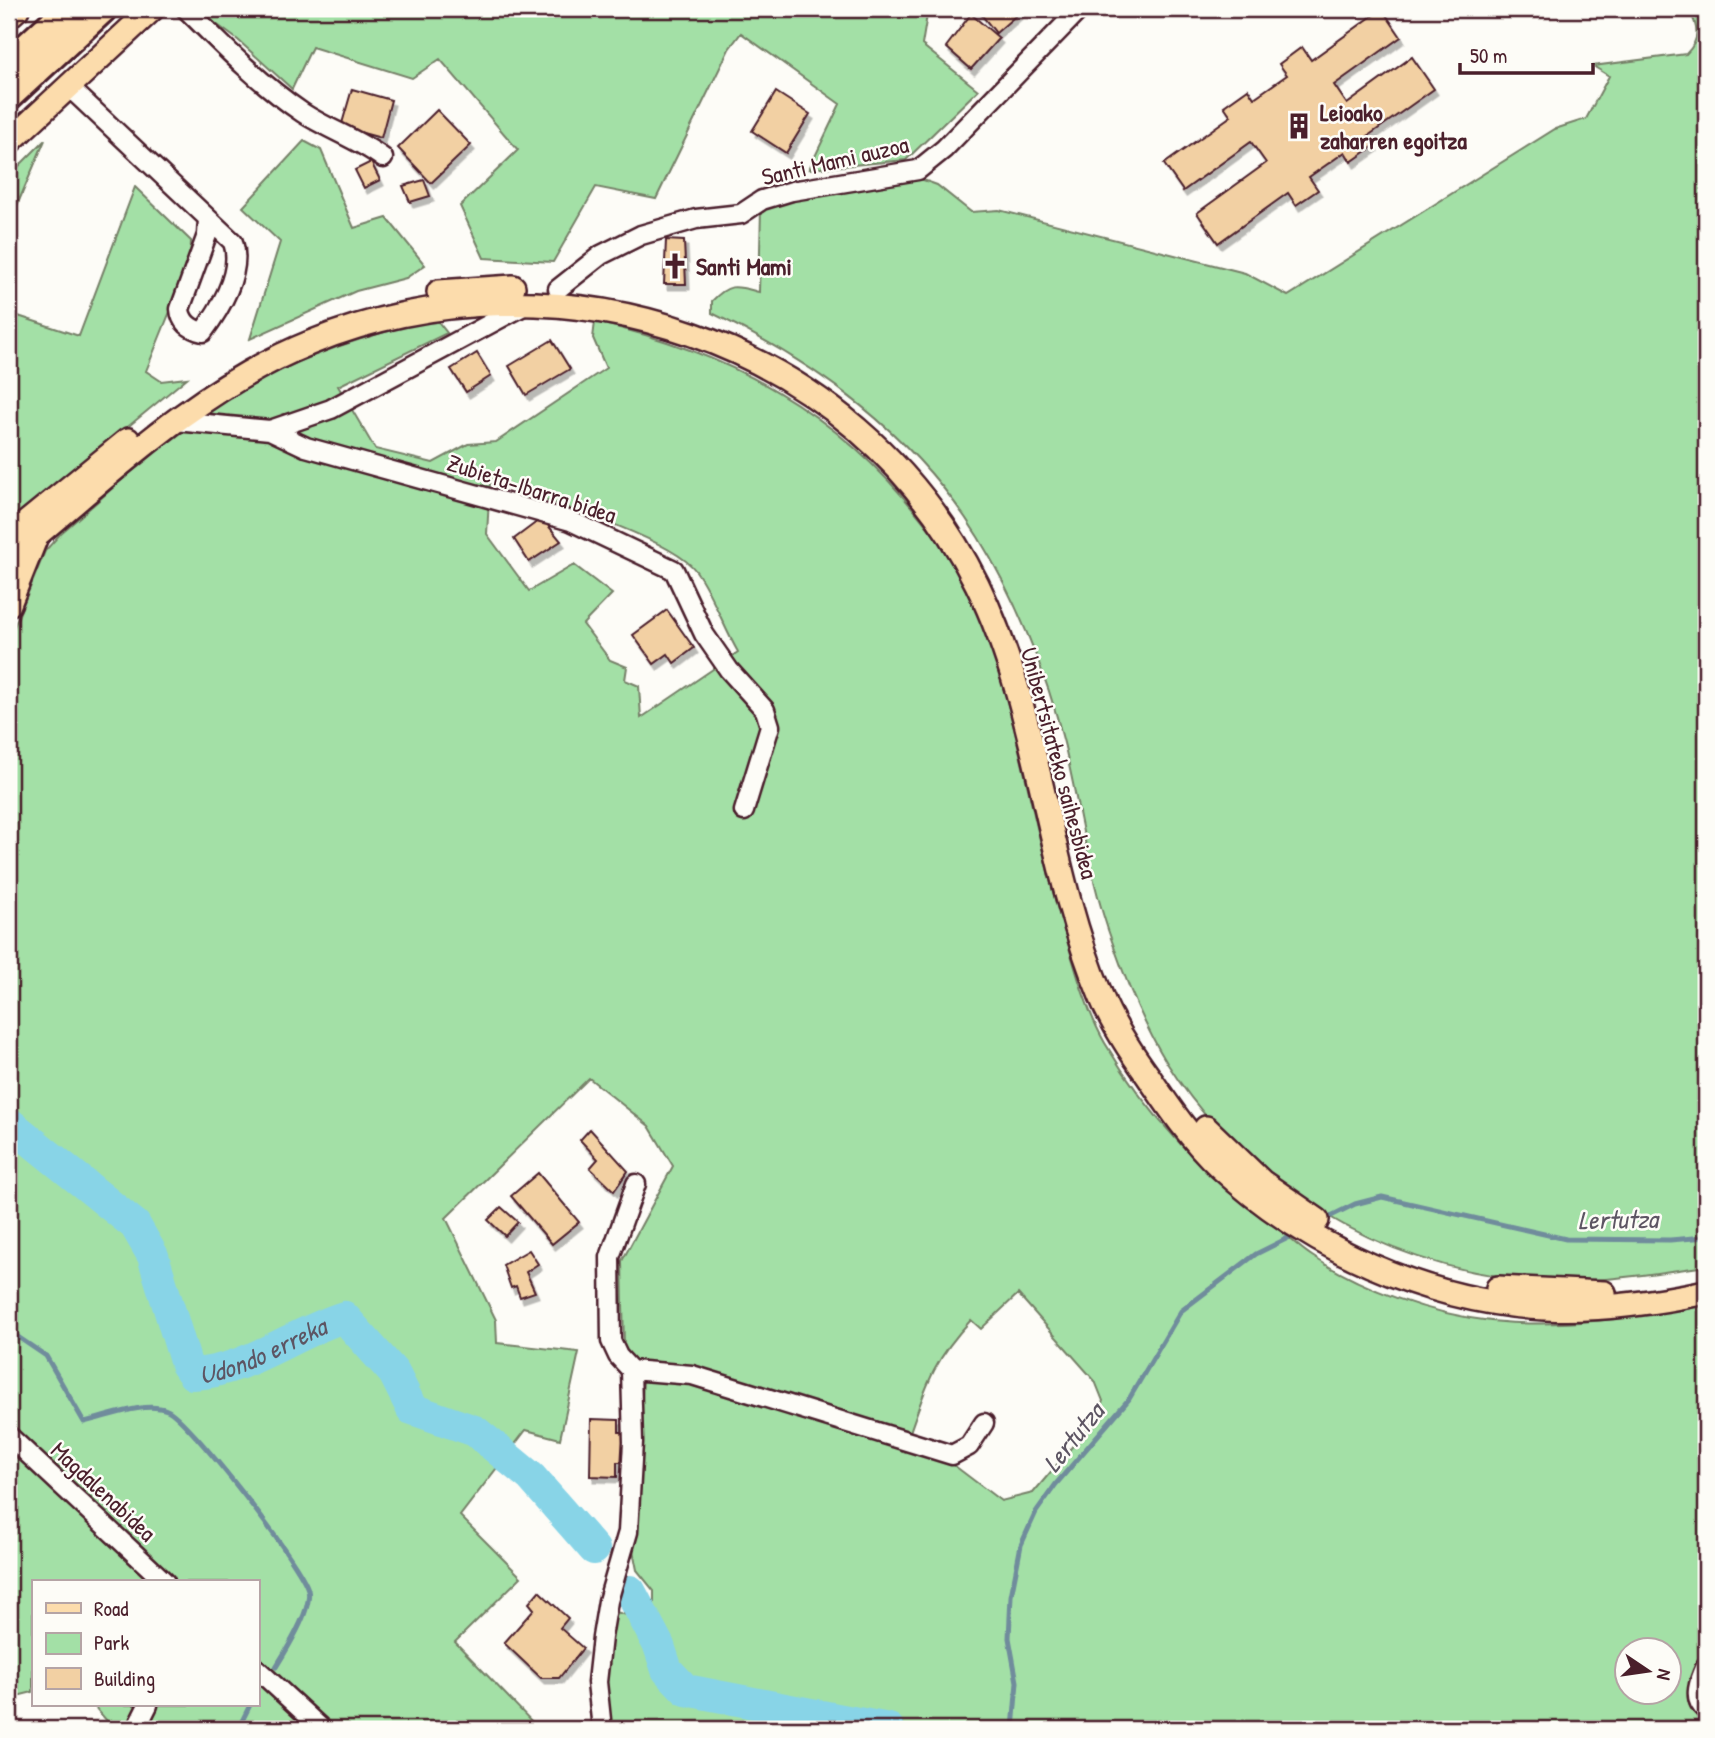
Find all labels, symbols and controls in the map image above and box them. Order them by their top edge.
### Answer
scale bar [1460,32,1592,76]
text: 50 m [1470,41,1507,70]
place label: Leioako zaharren egoitza [1320,96,1467,157]
building icon: Leioako zaharren egoitza [1284,111,1314,141]
street label: Santi Mami auzoa [758,128,912,192]
place label: Santi Mami [696,250,792,282]
church icon: Santi Mami [660,251,690,281]
street label: Zubieta-Ibarra bidea [443,446,621,530]
street label: Unibertsitateko saihesbidea [1014,644,1106,882]
water label: Lertutza [1578,1201,1661,1237]
water label: Udondo erreka [197,1307,334,1391]
water label: Lertutza [1034,1393,1113,1479]
street label: Magdalenabidea [44,1434,164,1548]
legend [32,1580,259,1706]
text: Road [94,1594,128,1623]
text: Park [94,1628,129,1657]
north arrow [1614,1636,1684,1706]
text: Building [94,1664,155,1693]
text: N [1651,1667,1678,1683]

